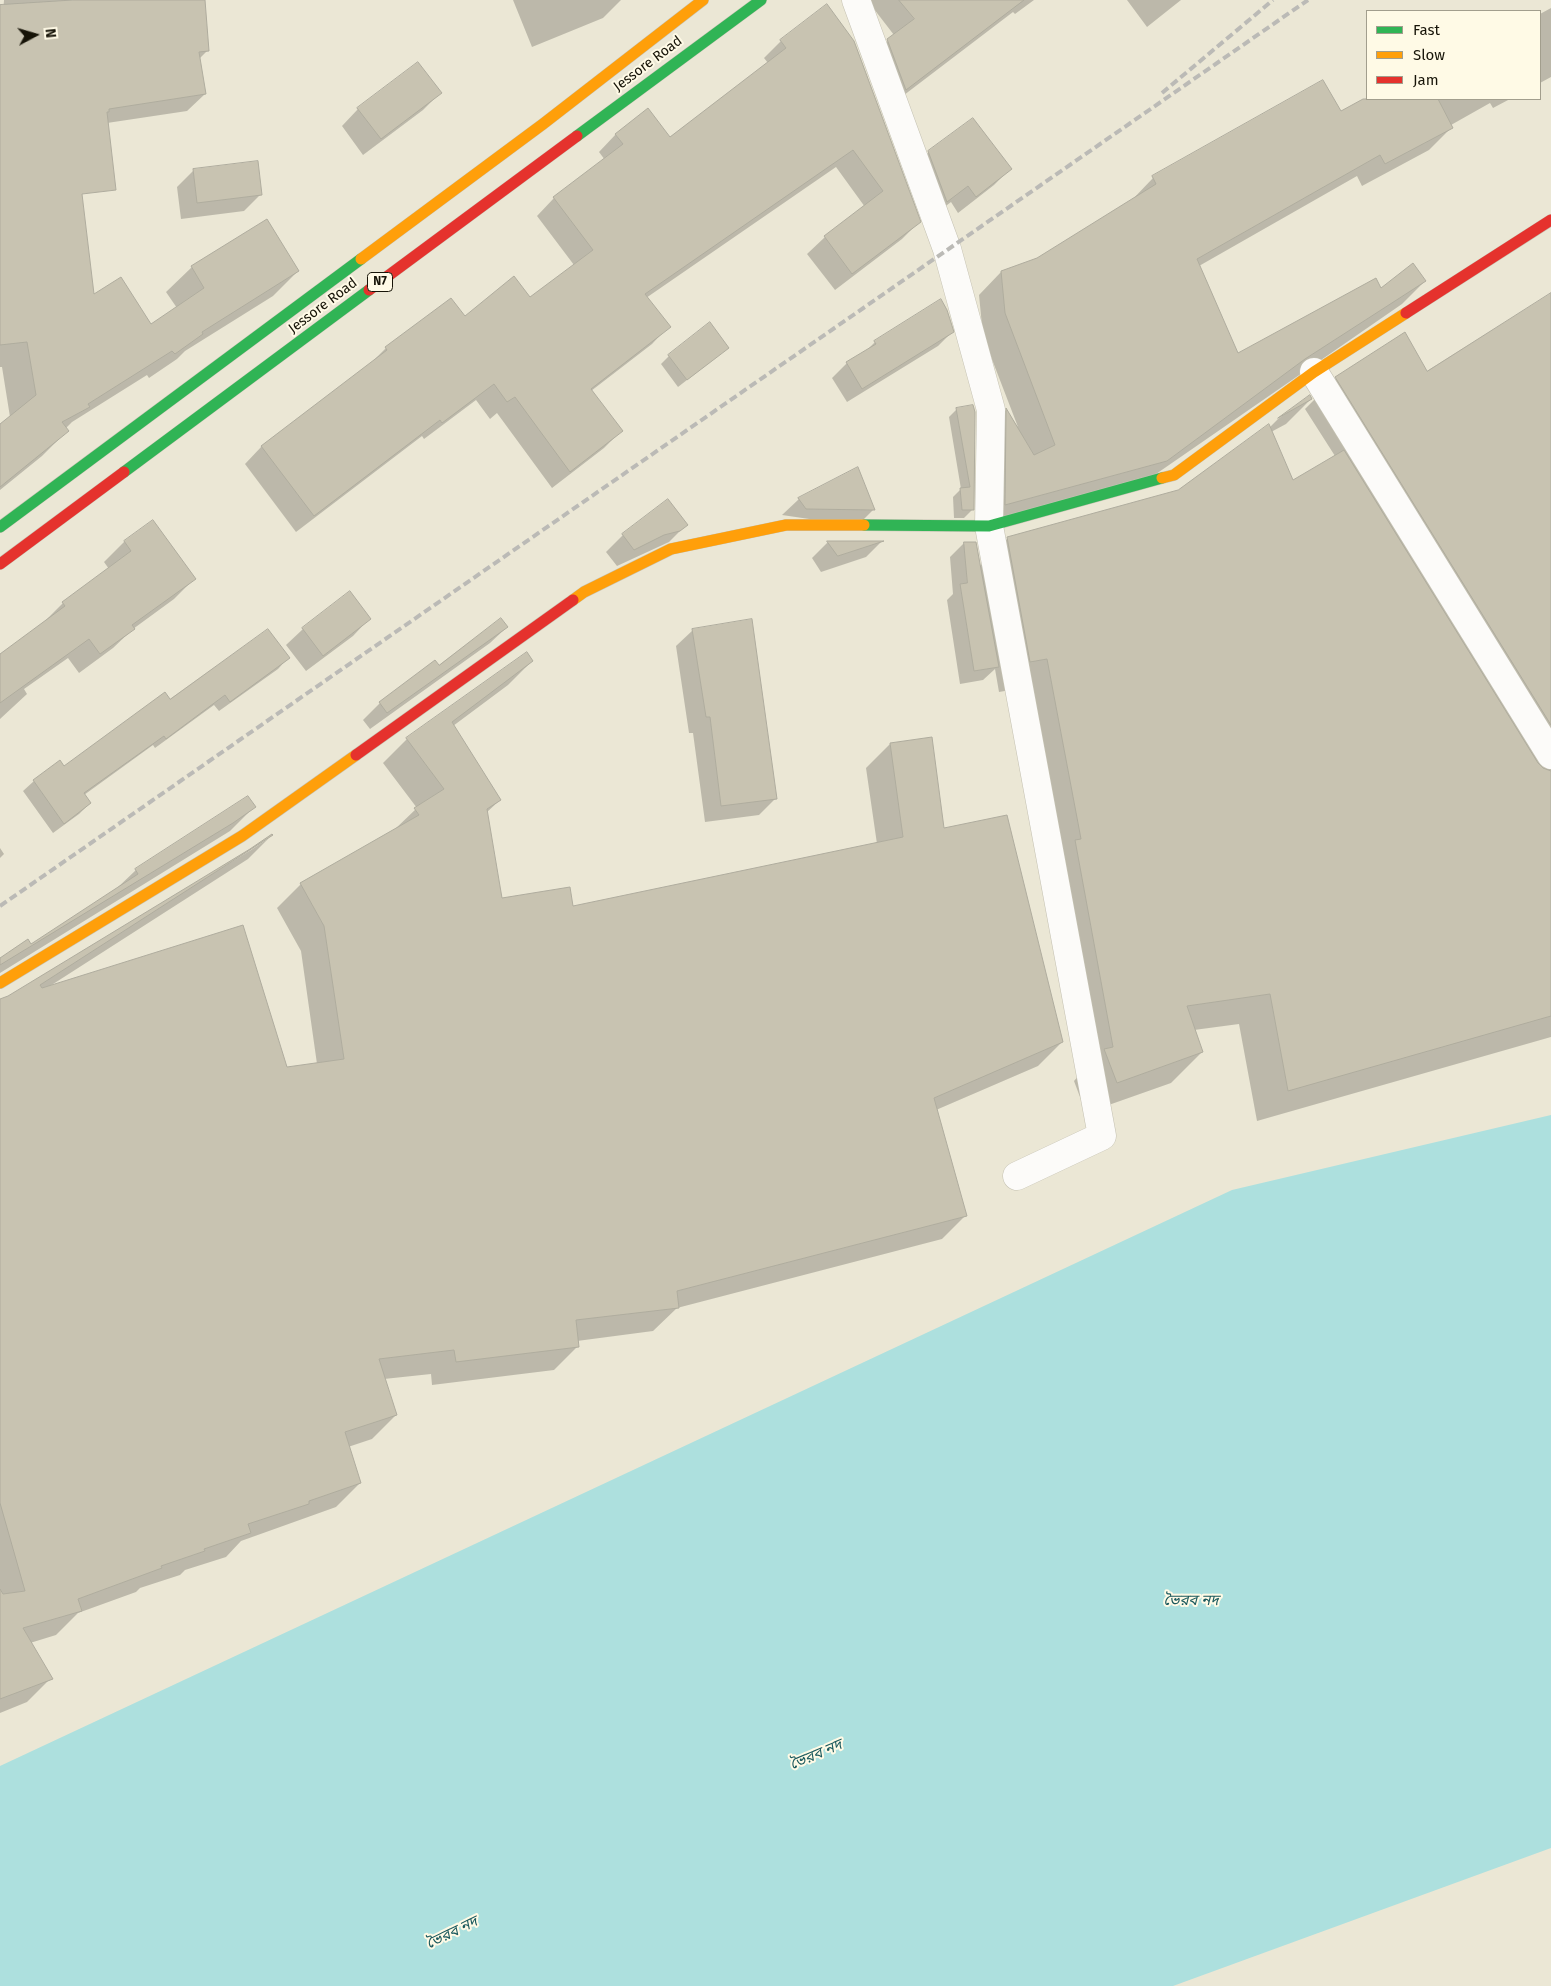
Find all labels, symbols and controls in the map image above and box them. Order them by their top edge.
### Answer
north arrow [10,10,60,60]
legend [1366,10,1541,100]
text: Fast [1413,21,1440,39]
text: N [41,28,59,39]
street label: Jessore Road [610,33,686,95]
text: Slow [1413,46,1445,64]
text: Jam [1413,71,1439,89]
road number: N7 [368,272,392,292]
street label: Jessore Road [285,275,361,337]
water label: ভৈরব নদ [1163,1592,1219,1610]
water label: ভৈরব নদ [787,1736,845,1774]
water label: ভৈরব নদ [423,1913,481,1953]

